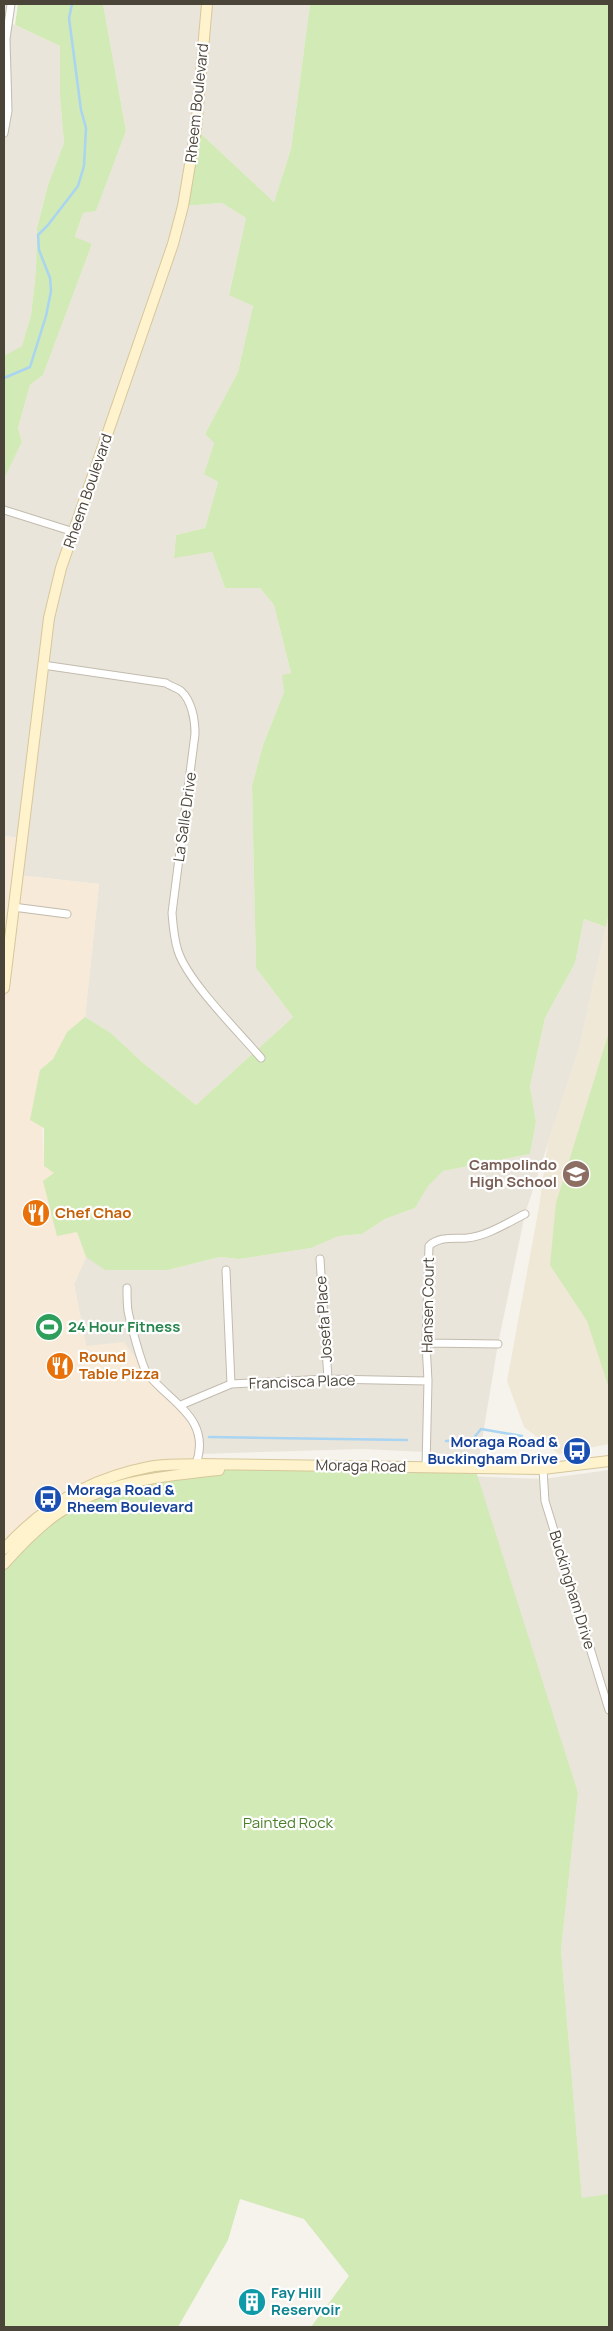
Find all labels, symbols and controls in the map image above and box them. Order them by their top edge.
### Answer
street label: Rheem Boulevard [180,42,213,164]
street label: Rheem Boulevard [58,431,117,551]
street label: La Salle Drive [168,770,201,863]
place label: Campolindo High School [469,1154,557,1192]
school or university icon: Campolindo High School [561,1159,591,1189]
restaurant icon: Chef Chao [21,1198,51,1228]
place label: Chef Chao [55,1202,132,1223]
street label: Hansen Court [416,1257,439,1353]
street label: Josefa Place [310,1275,337,1363]
sports icon: 24 Hour Fitness [34,1312,64,1342]
place label: 24 Hour Fitness [68,1316,180,1337]
place label: Round Table Pizza [79,1346,159,1384]
restaurant icon: Round Table Pizza [45,1351,75,1381]
street label: Francisca Place [248,1369,356,1394]
place label: Moraga Road & Buckingham Drive [427,1431,558,1469]
bus stop icon: Moraga Road & Buckingham Drive [562,1436,592,1466]
street label: Moraga Road [315,1454,407,1477]
place label: Moraga Road & Rheem Boulevard [67,1479,193,1517]
bus stop icon: Moraga Road & Rheem Boulevard [33,1484,63,1514]
street label: Buckingham Drive [544,1528,601,1652]
park label: Painted Rock [243,1812,334,1833]
place label: Fay Hill Reservoir [271,2282,341,2320]
building icon: Fay Hill Reservoir [237,2287,267,2317]

